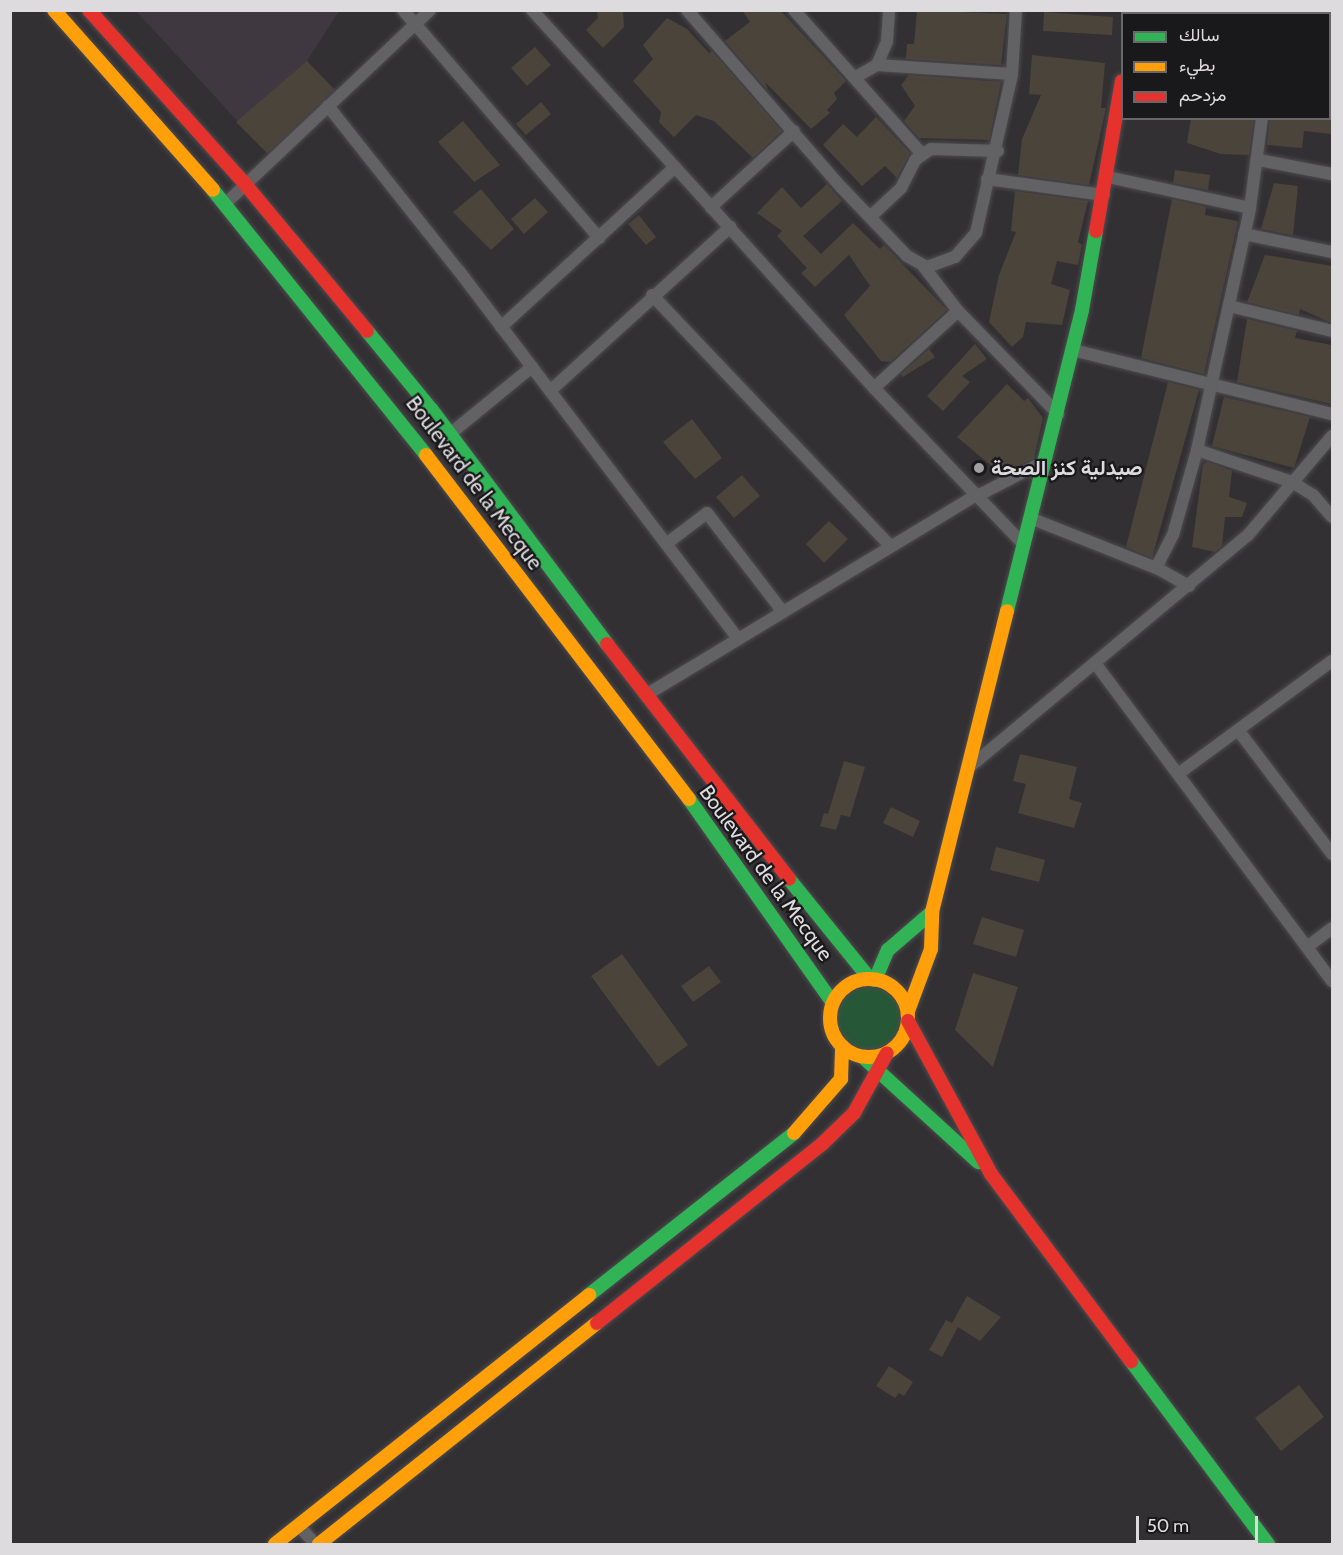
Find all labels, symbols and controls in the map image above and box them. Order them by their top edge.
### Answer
legend [1121,12,1331,120]
text: سالك [1179,24,1219,46]
text: بطيء [1179,54,1215,76]
text: مزدحم [1179,84,1226,106]
street label: Boulevard de la Mecque [400,391,548,575]
place label: صيدلية كنز الصحة [991,455,1143,481]
marker: صيدلية كنز الصحة [972,461,986,475]
street label: Boulevard de la Mecque [694,780,838,966]
scale bar [1139,1504,1260,1542]
text: 50 m [1147,1515,1189,1537]

